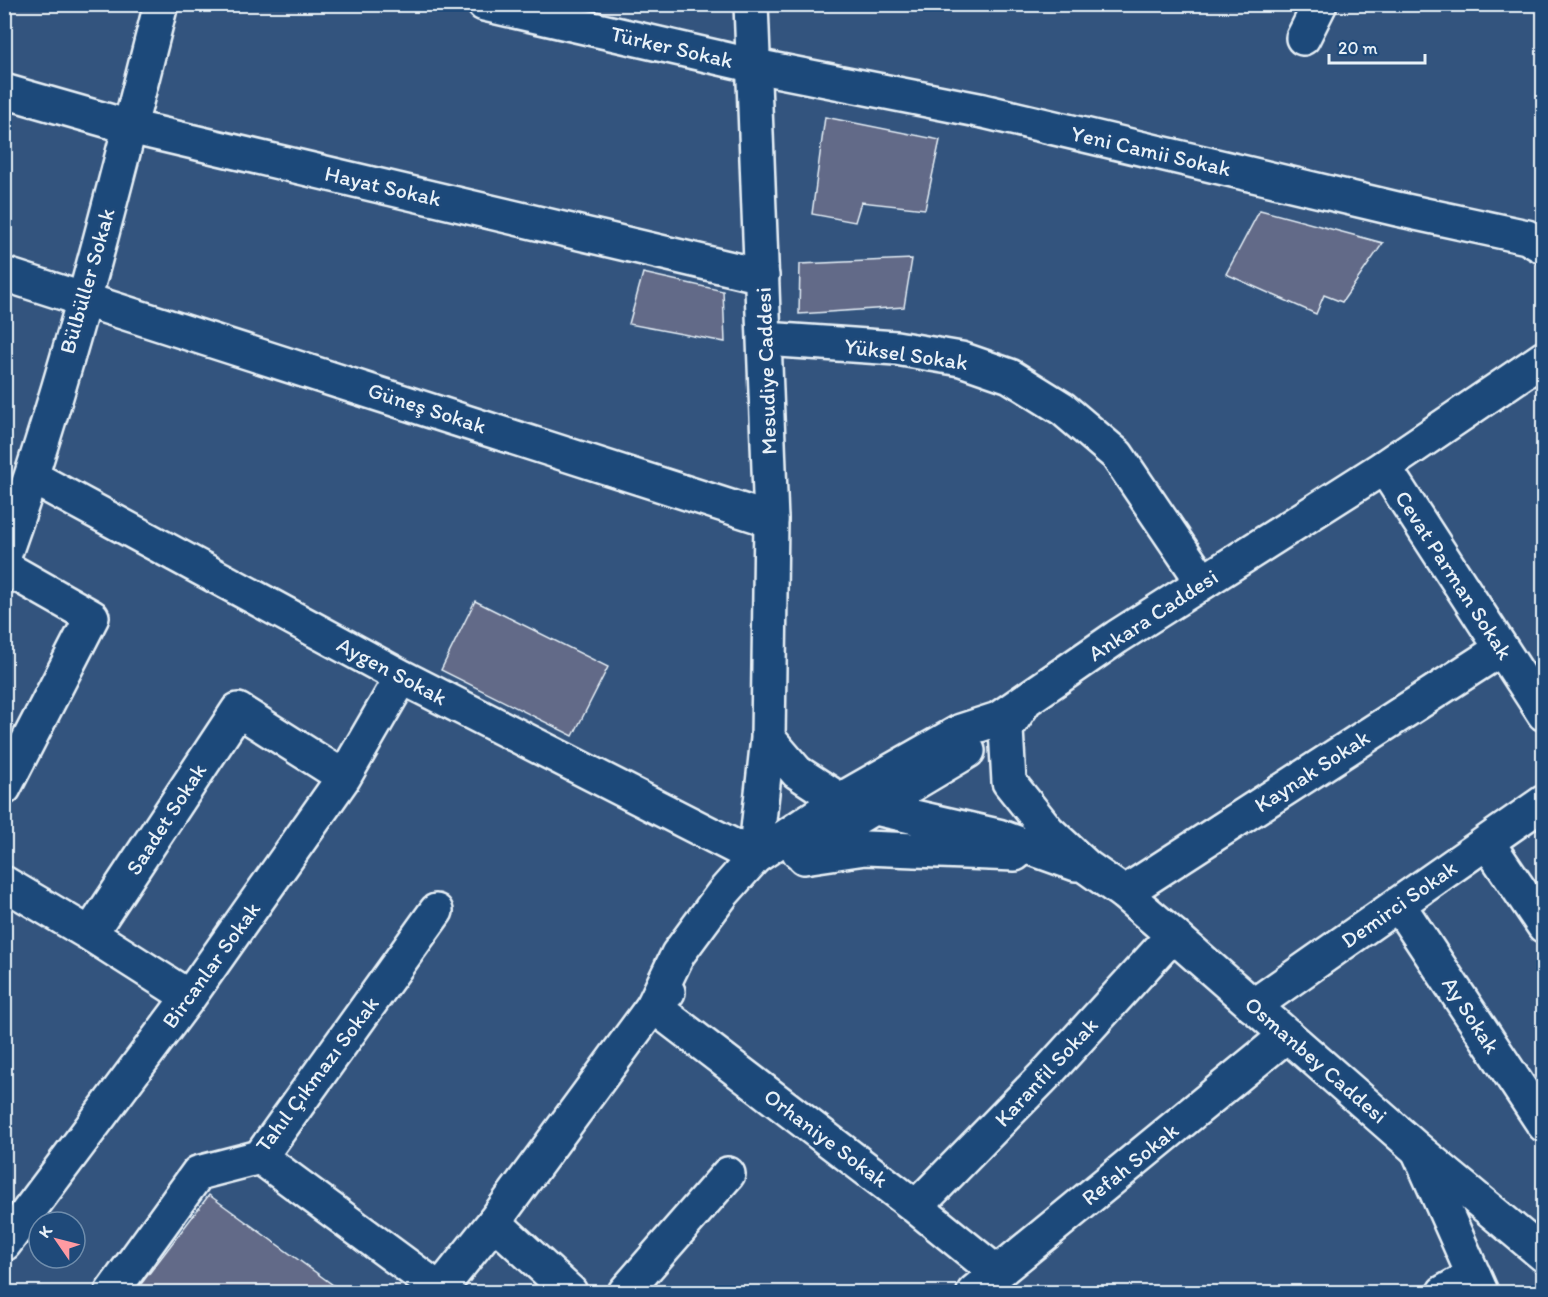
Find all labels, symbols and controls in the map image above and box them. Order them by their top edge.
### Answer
street label: Türker Sokak [608,20,736,74]
scale bar [1329,27,1425,65]
text: 20 m [1338,37,1378,59]
street label: Yeni Camii Sokak [1068,119,1234,183]
street label: Hayat Sokak [322,160,444,213]
street label: Bülbüller Sokak [53,205,121,357]
street label: Mesudiye Caddesi [750,287,782,455]
street label: Yüksel Sokak [843,332,969,376]
street label: Güneş Sokak [365,376,490,440]
street label: Cevat Parman Sokak [1389,486,1519,665]
street label: Ankara Caddesi [1083,563,1223,667]
street label: Aygen Sokak [332,631,452,711]
street label: Kaynak Sokak [1249,724,1375,818]
street label: Saadet Sokak [120,758,212,880]
street label: Demirci Sokak [1336,854,1462,954]
street label: Bircanlar Sokak [156,896,266,1034]
street label: Ay Sokak [1436,972,1506,1059]
street label: Tahıl Çıkmazı Sokak [250,991,384,1157]
street label: Osmanbey Caddesi [1239,991,1393,1129]
street label: Karanfil Sokak [989,1012,1103,1132]
street label: Orhaniye Sokak [759,1083,894,1194]
street label: Refah Sokak [1076,1116,1184,1211]
north arrow [27,1210,87,1270]
text: K [34,1221,56,1241]

